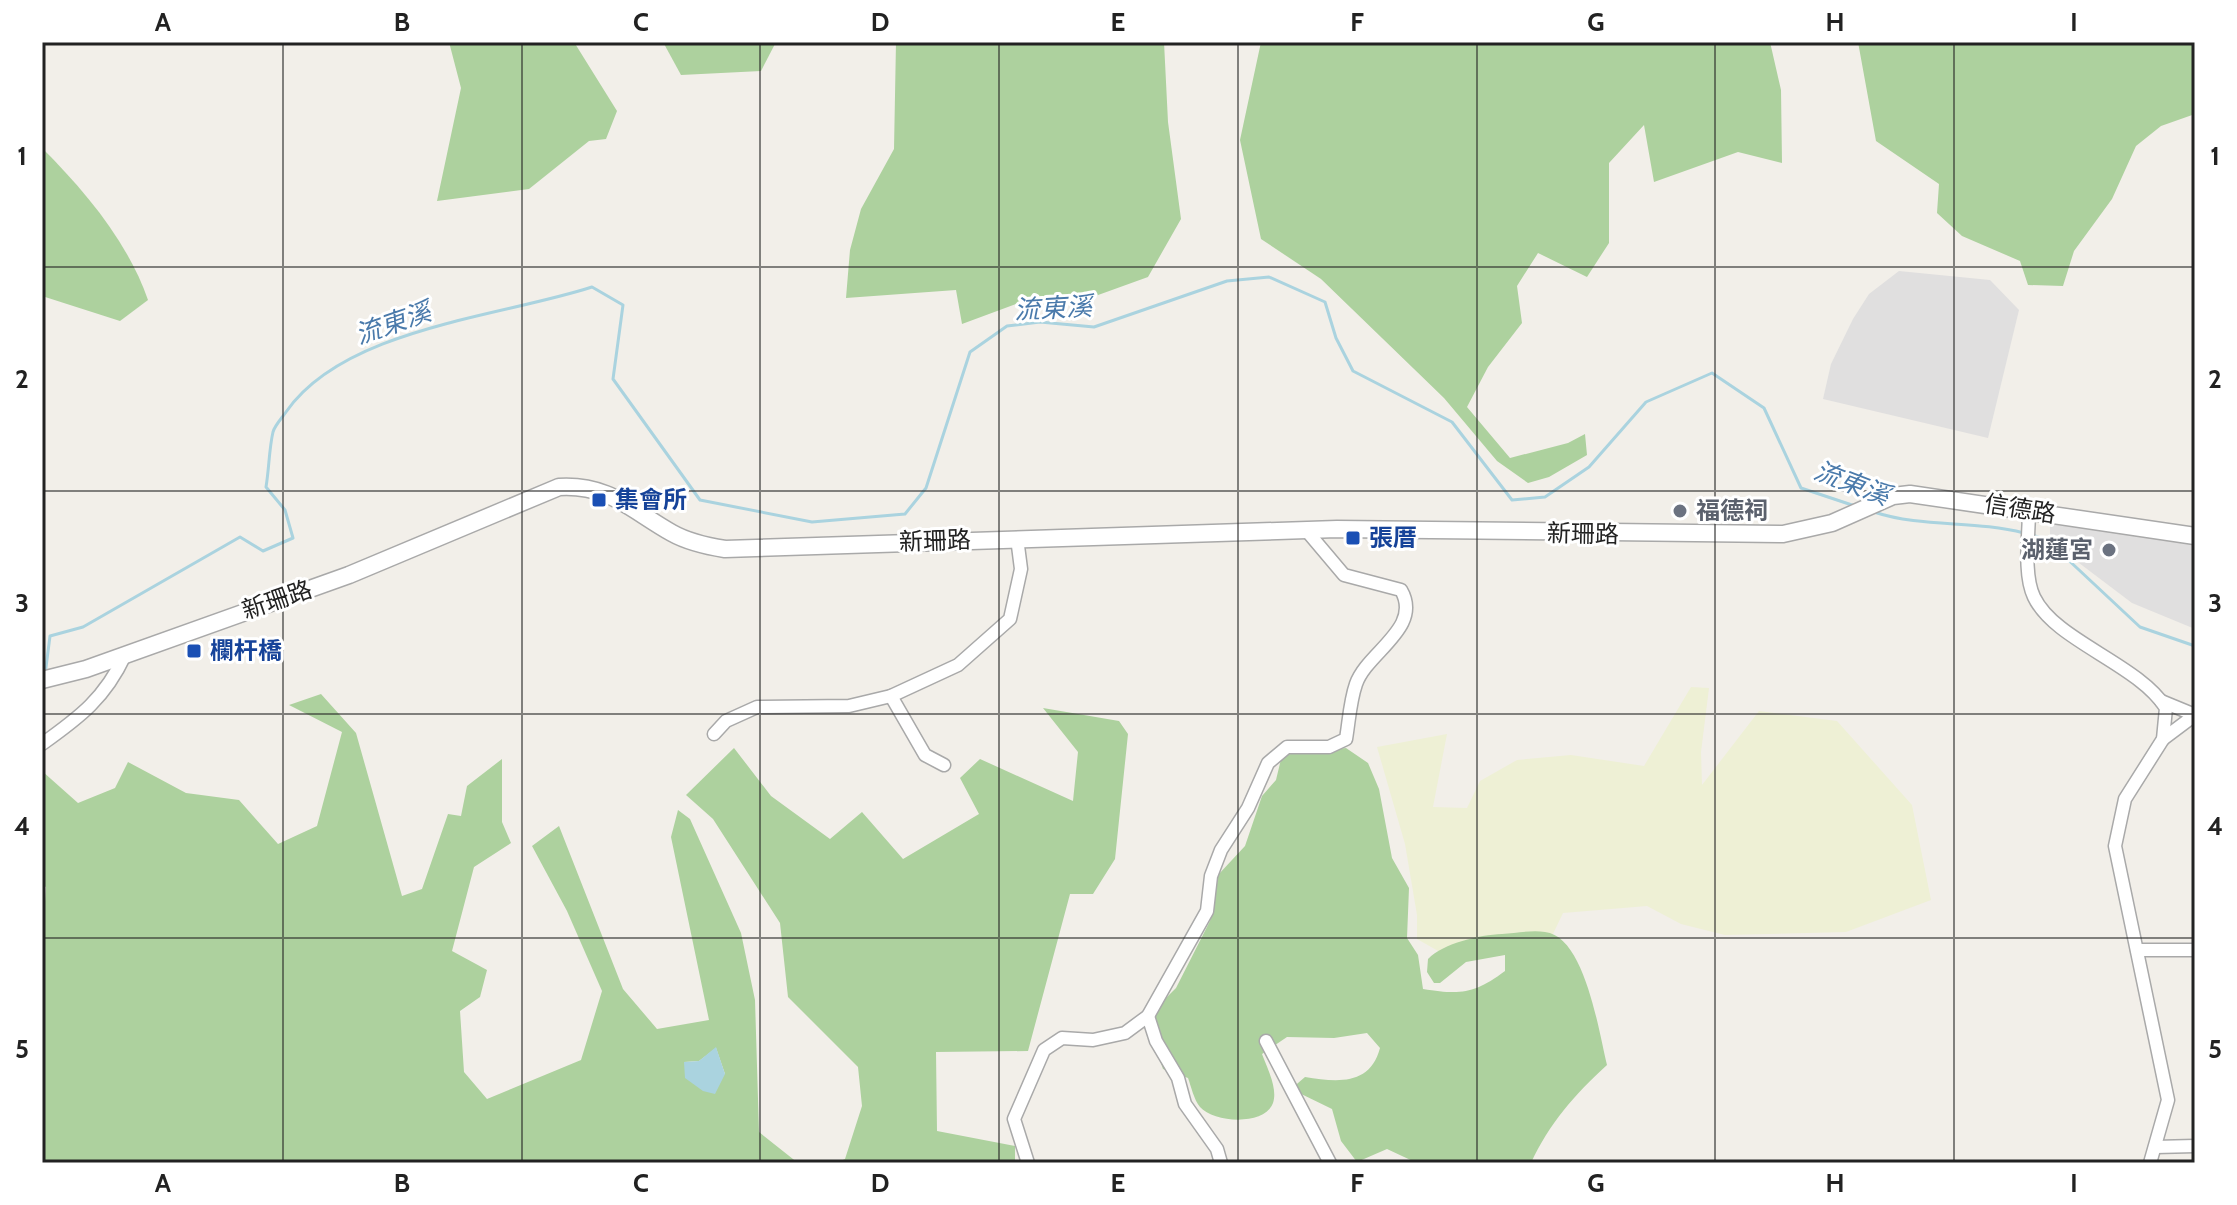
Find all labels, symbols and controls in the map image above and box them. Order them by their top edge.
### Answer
text: A [155,6,172,38]
text: B [394,6,410,38]
text: C [633,6,649,38]
text: D [871,6,889,38]
text: E [1111,6,1125,38]
text: F [1350,6,1364,38]
text: G [1587,6,1605,38]
text: H [1826,6,1844,38]
text: I [2070,6,2078,38]
text: 1 [17,140,27,172]
text: 1 [2210,140,2220,172]
water label: 流東溪 [1013,290,1097,326]
water label: 流東溪 [351,294,439,351]
text: 2 [15,363,29,395]
text: 2 [2208,363,2222,395]
water label: 流東溪 [1810,454,1898,513]
place label: 集會所 [615,485,687,514]
street label: 信德路 [1982,489,2058,528]
marker: 集會所 [590,491,608,509]
place label: 福德祠 [1696,496,1768,525]
marker: 福德祠 [1671,502,1689,520]
street label: 新珊路 [1547,518,1619,549]
place label: 張厝 [1369,523,1417,552]
street label: 新珊路 [898,525,971,556]
marker: 張厝 [1344,529,1362,547]
place label: 湖蓮宮 [2021,535,2093,564]
marker: 湖蓮宮 [2100,541,2118,559]
street label: 新珊路 [238,574,316,625]
text: 3 [15,587,29,619]
text: 3 [2208,587,2222,619]
place label: 欄杆橋 [210,636,282,665]
marker: 欄杆橋 [185,642,203,660]
text: 4 [14,810,30,842]
text: 4 [2207,810,2223,842]
text: 5 [15,1033,29,1065]
text: 5 [2208,1033,2222,1065]
text: A [155,1167,172,1199]
text: B [394,1167,410,1199]
text: C [633,1167,649,1199]
text: D [871,1167,889,1199]
text: E [1111,1167,1125,1199]
text: F [1350,1167,1364,1199]
text: G [1587,1167,1605,1199]
text: H [1826,1167,1844,1199]
text: I [2070,1167,2078,1199]

